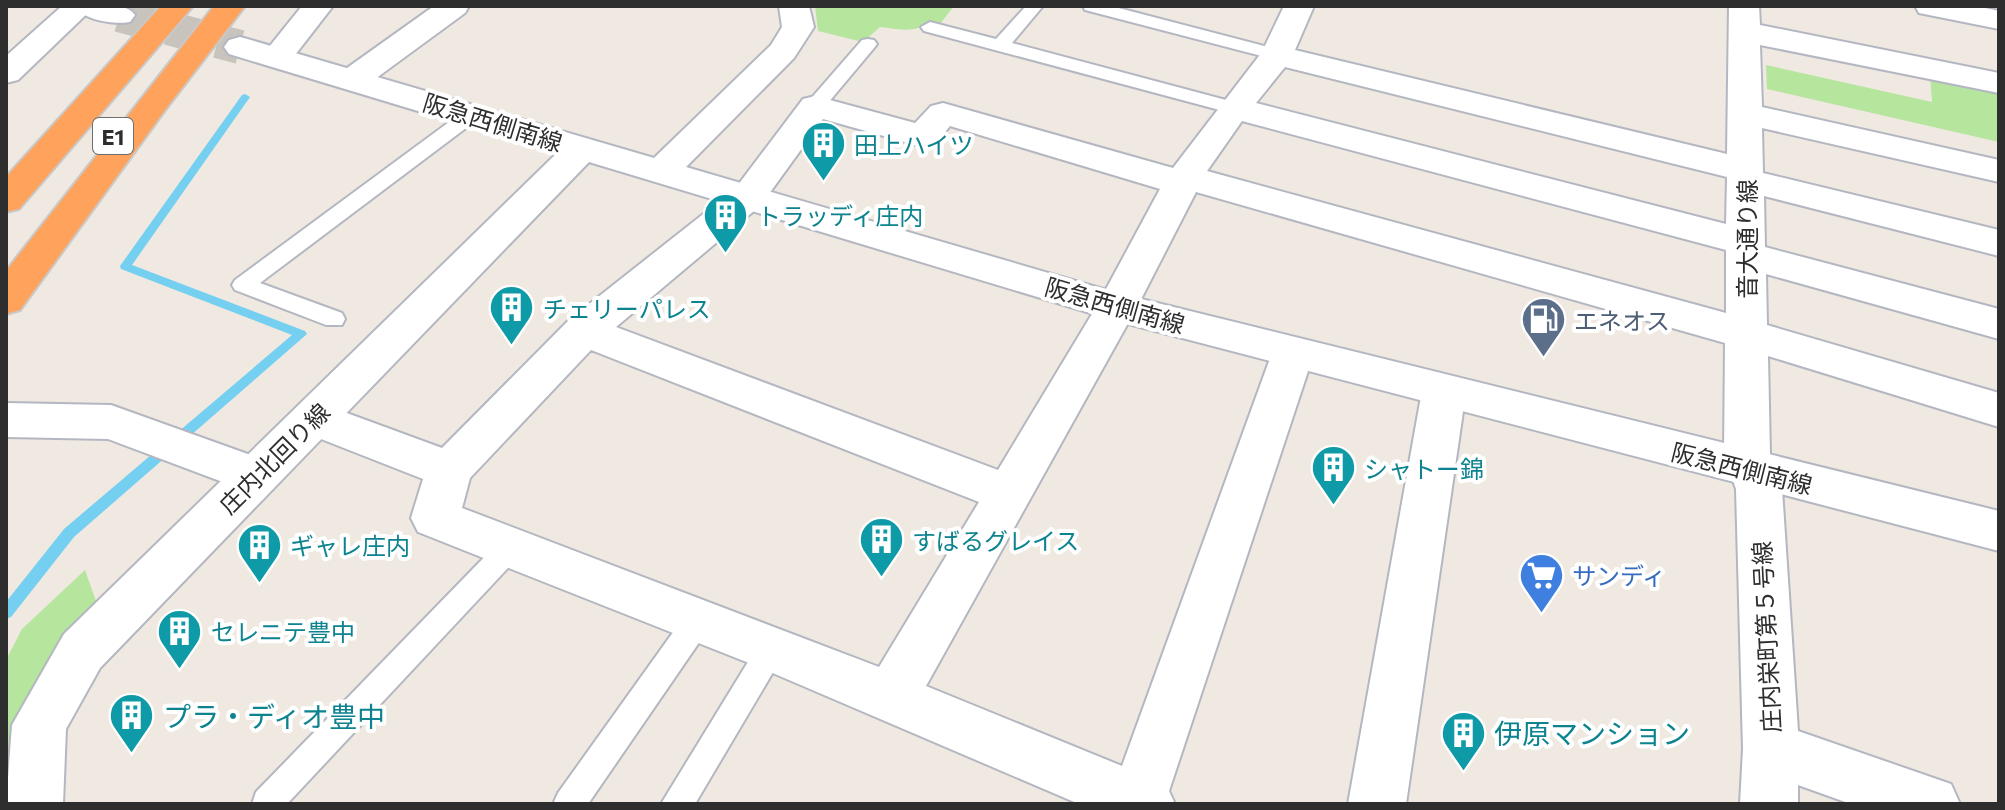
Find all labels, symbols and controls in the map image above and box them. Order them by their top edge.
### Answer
street label: 阪急西側南線 [420,87,566,157]
road number: E1 [93,118,133,154]
building icon: 田上ハイツ [799,120,847,183]
place label: 田上ハイツ [854,130,974,159]
street label: 音大通り線 [1732,179,1761,299]
building icon: トラッディ庄内 [702,191,750,254]
place label: トラッディ庄内 [757,201,923,230]
street label: 阪急西側南線 [1042,271,1188,339]
building icon: チェリーパレス [488,284,536,347]
place label: チェリーパレス [543,294,711,323]
fuel station icon: エネオス [1519,296,1567,359]
place label: エネオス [1574,306,1670,335]
street label: 庄内北回り線 [213,397,335,519]
street label: 阪急西側南線 [1669,437,1815,499]
building icon: シャトー錦 [1309,444,1357,507]
place label: シャトー錦 [1364,454,1484,483]
building icon: すばるグレイス [857,516,905,579]
building icon: ギャレ庄内 [235,521,283,584]
place label: すばるグレイス [912,526,1079,555]
place label: ギャレ庄内 [290,531,410,560]
street label: 庄内栄町第５号線 [1746,540,1786,734]
supermarket icon: サンディ [1517,551,1565,614]
place label: サンディ [1572,561,1666,590]
building icon: セレニテ豊中 [156,607,204,670]
place label: セレニテ豊中 [211,617,355,646]
building icon: プラ・ディオ豊中 [108,692,156,755]
place label: プラ・ディオ豊中 [163,699,385,733]
building icon: 伊原マンション [1439,709,1487,772]
place label: 伊原マンション [1494,716,1690,750]

